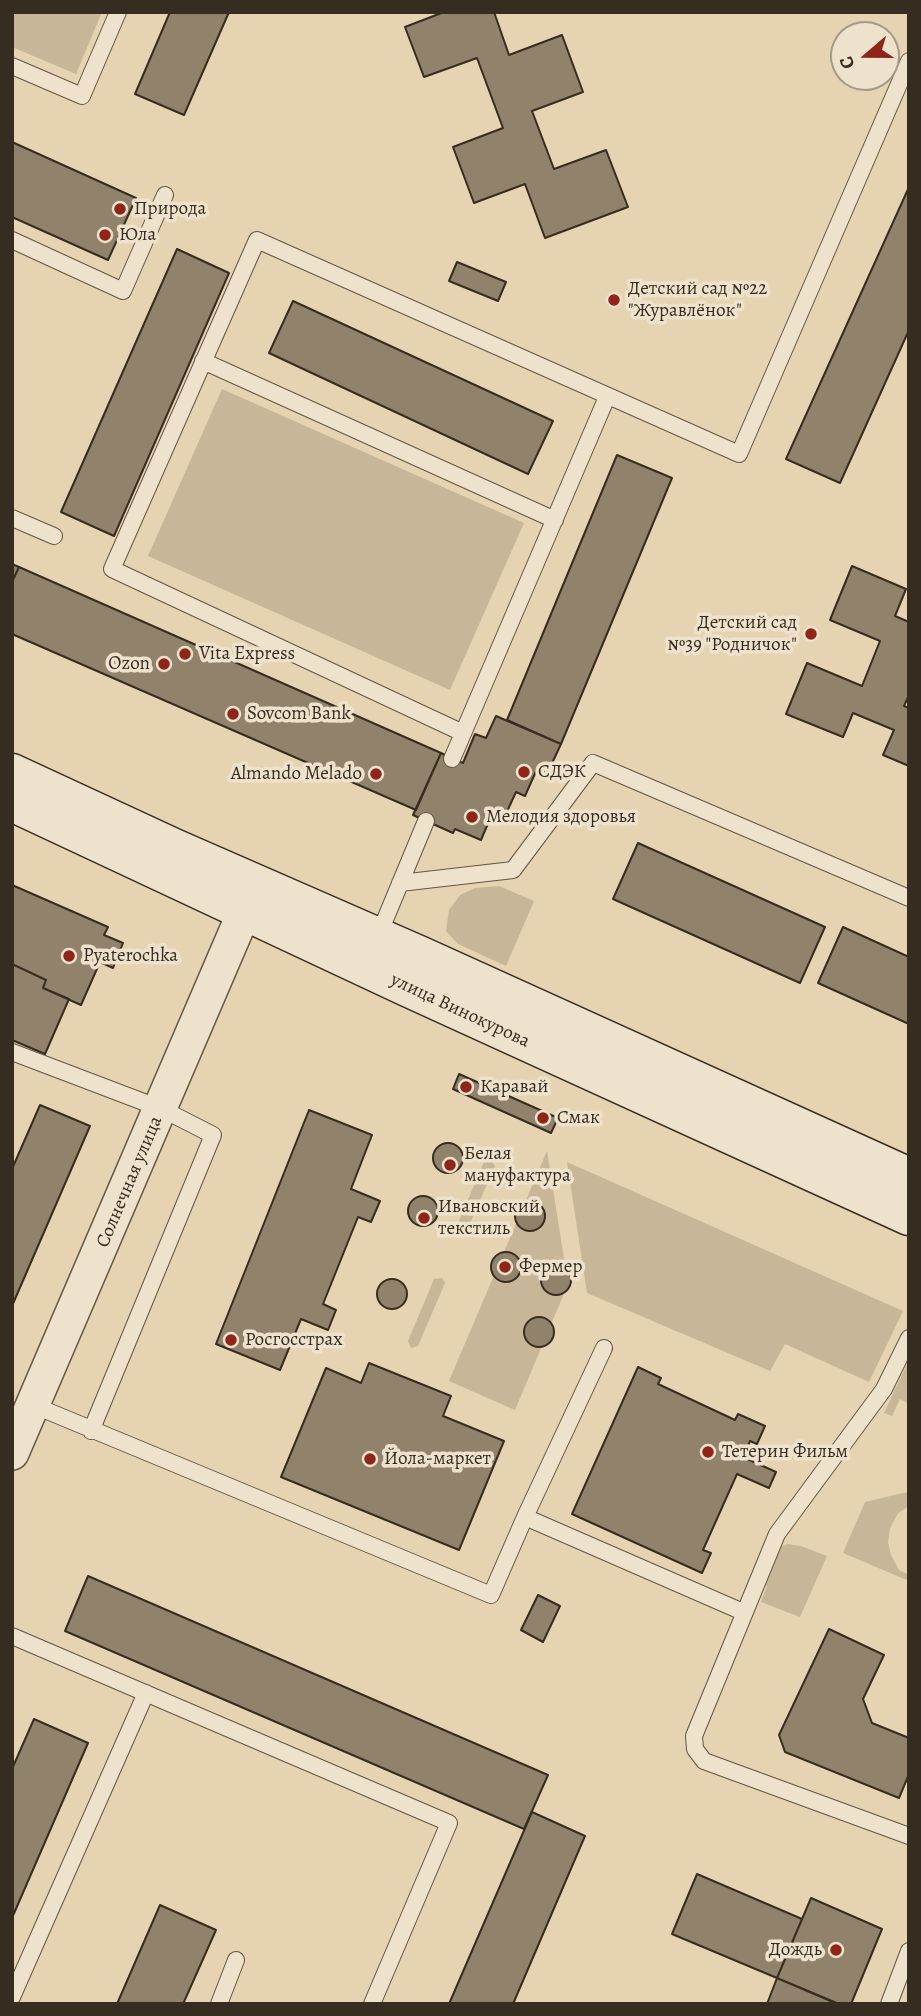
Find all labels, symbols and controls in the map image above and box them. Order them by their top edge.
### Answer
north arrow [830,21,900,91]
text: С [833,53,861,72]
place label: Природа [134,198,206,220]
marker: Природа [112,201,128,217]
place label: Юла [119,224,156,246]
marker: Юла [97,227,113,243]
place label: Детский сад №22 "Журавлёнок" [628,278,767,322]
marker: Детский сад №22 "Журавлёнок" [606,292,622,308]
place label: Детский сад №39 "Родничок" [667,612,797,656]
marker: Детский сад №39 "Родничок" [803,626,819,642]
place label: Vita Express [199,643,295,665]
marker: Vita Express [177,646,193,662]
place label: Ozon [108,653,150,675]
marker: Ozon [156,656,172,672]
place label: Sovcom Bank [247,703,351,725]
marker: Sovcom Bank [225,706,241,722]
place label: СДЭК [538,761,586,783]
place label: Almando Melado [231,763,362,785]
marker: СДЭК [516,764,532,780]
marker: Almando Melado [368,766,384,782]
place label: Мелодия здоровья [486,806,636,828]
marker: Мелодия здоровья [464,809,480,825]
place label: Pyaterochka [83,945,178,967]
marker: Pyaterochka [61,948,77,964]
street label: улица Винокурова [387,969,533,1053]
place label: Каравай [480,1076,548,1098]
marker: Каравай [458,1079,474,1095]
place label: Смак [557,1107,600,1129]
marker: Смак [535,1110,551,1126]
street label: Солнечная улица [92,1113,168,1251]
place label: Белая мануфактура [464,1143,571,1187]
marker: Белая мануфактура [442,1157,458,1173]
place label: Ивановский текстиль [438,1196,540,1240]
marker: Ивановский текстиль [416,1210,432,1226]
place label: Фермер [519,1256,582,1278]
marker: Фермер [497,1259,513,1275]
place label: Росгосстрах [245,1329,343,1351]
marker: Росгосстрах [223,1332,239,1348]
place label: Тетерин Фильм [722,1441,848,1463]
marker: Тетерин Фильм [700,1444,716,1460]
place label: Йола-маркет [384,1448,491,1470]
marker: Йола-маркет [362,1451,378,1467]
place label: Дождь [769,1939,822,1961]
marker: Дождь [828,1942,844,1958]

